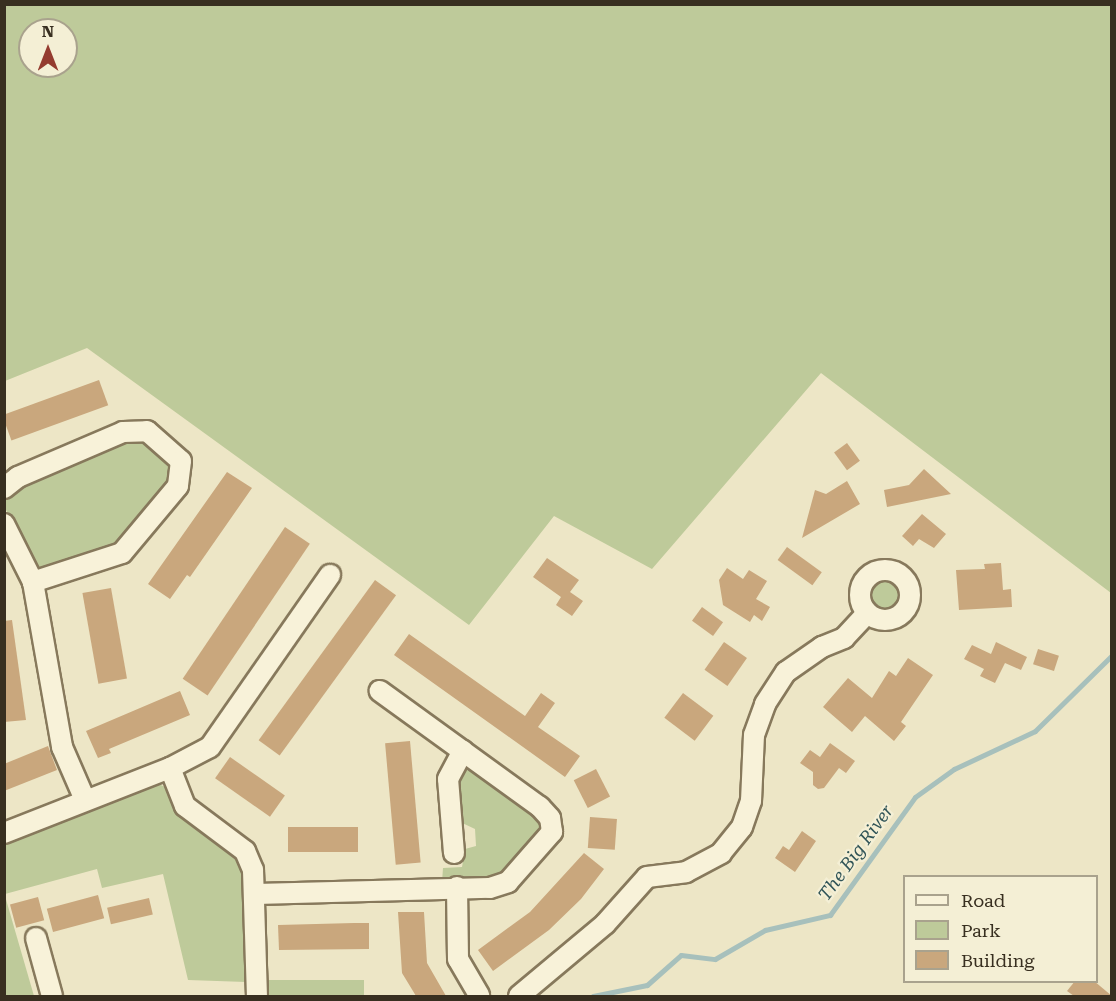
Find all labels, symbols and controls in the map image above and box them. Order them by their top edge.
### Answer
north arrow [18,18,78,78]
text: N [42,22,54,41]
water label: The Big River [814,801,898,905]
legend [903,875,1098,983]
text: Road [961,890,1005,911]
text: Park [961,920,1001,941]
text: Building [961,950,1035,971]

